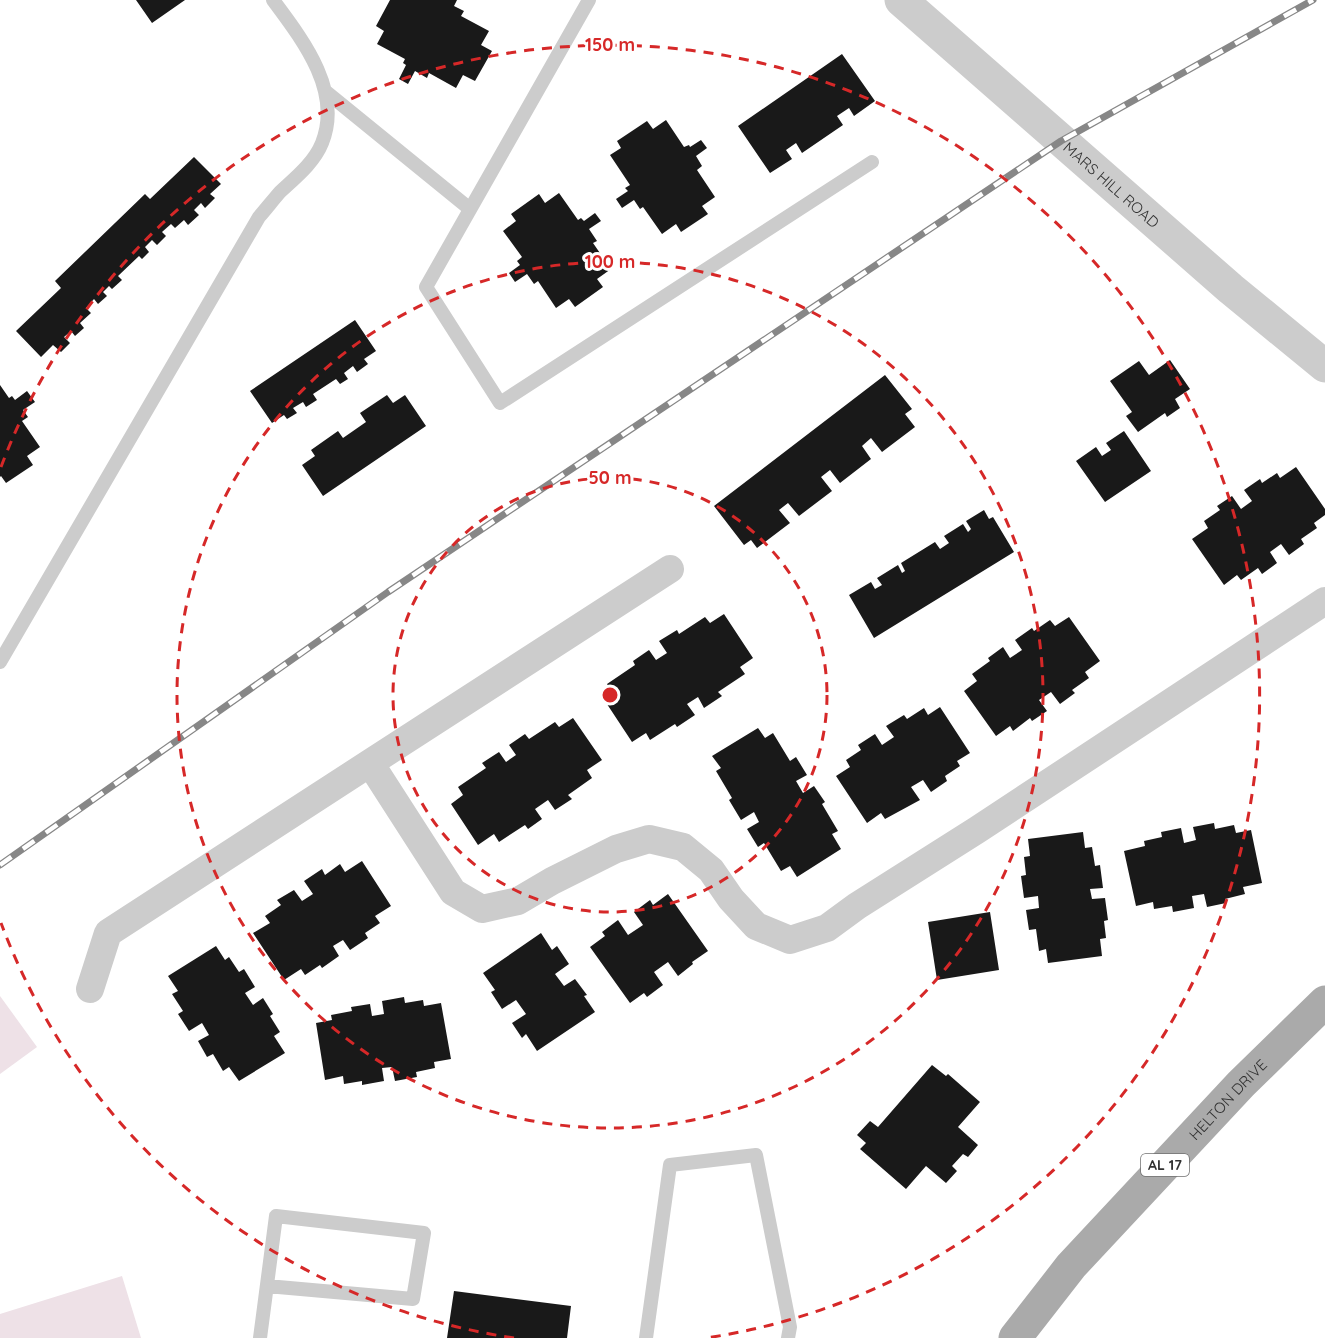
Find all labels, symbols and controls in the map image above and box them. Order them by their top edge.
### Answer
text: 150 m [585,33,635,56]
street label: MARS HILL ROAD [1060,137,1164,232]
text: 100 m [585,250,635,273]
text: 50 m [588,466,632,489]
centre of rings [600,685,620,705]
street label: HELTON DRIVE [1184,1055,1271,1144]
road number: AL 17 [1141,1154,1189,1176]

